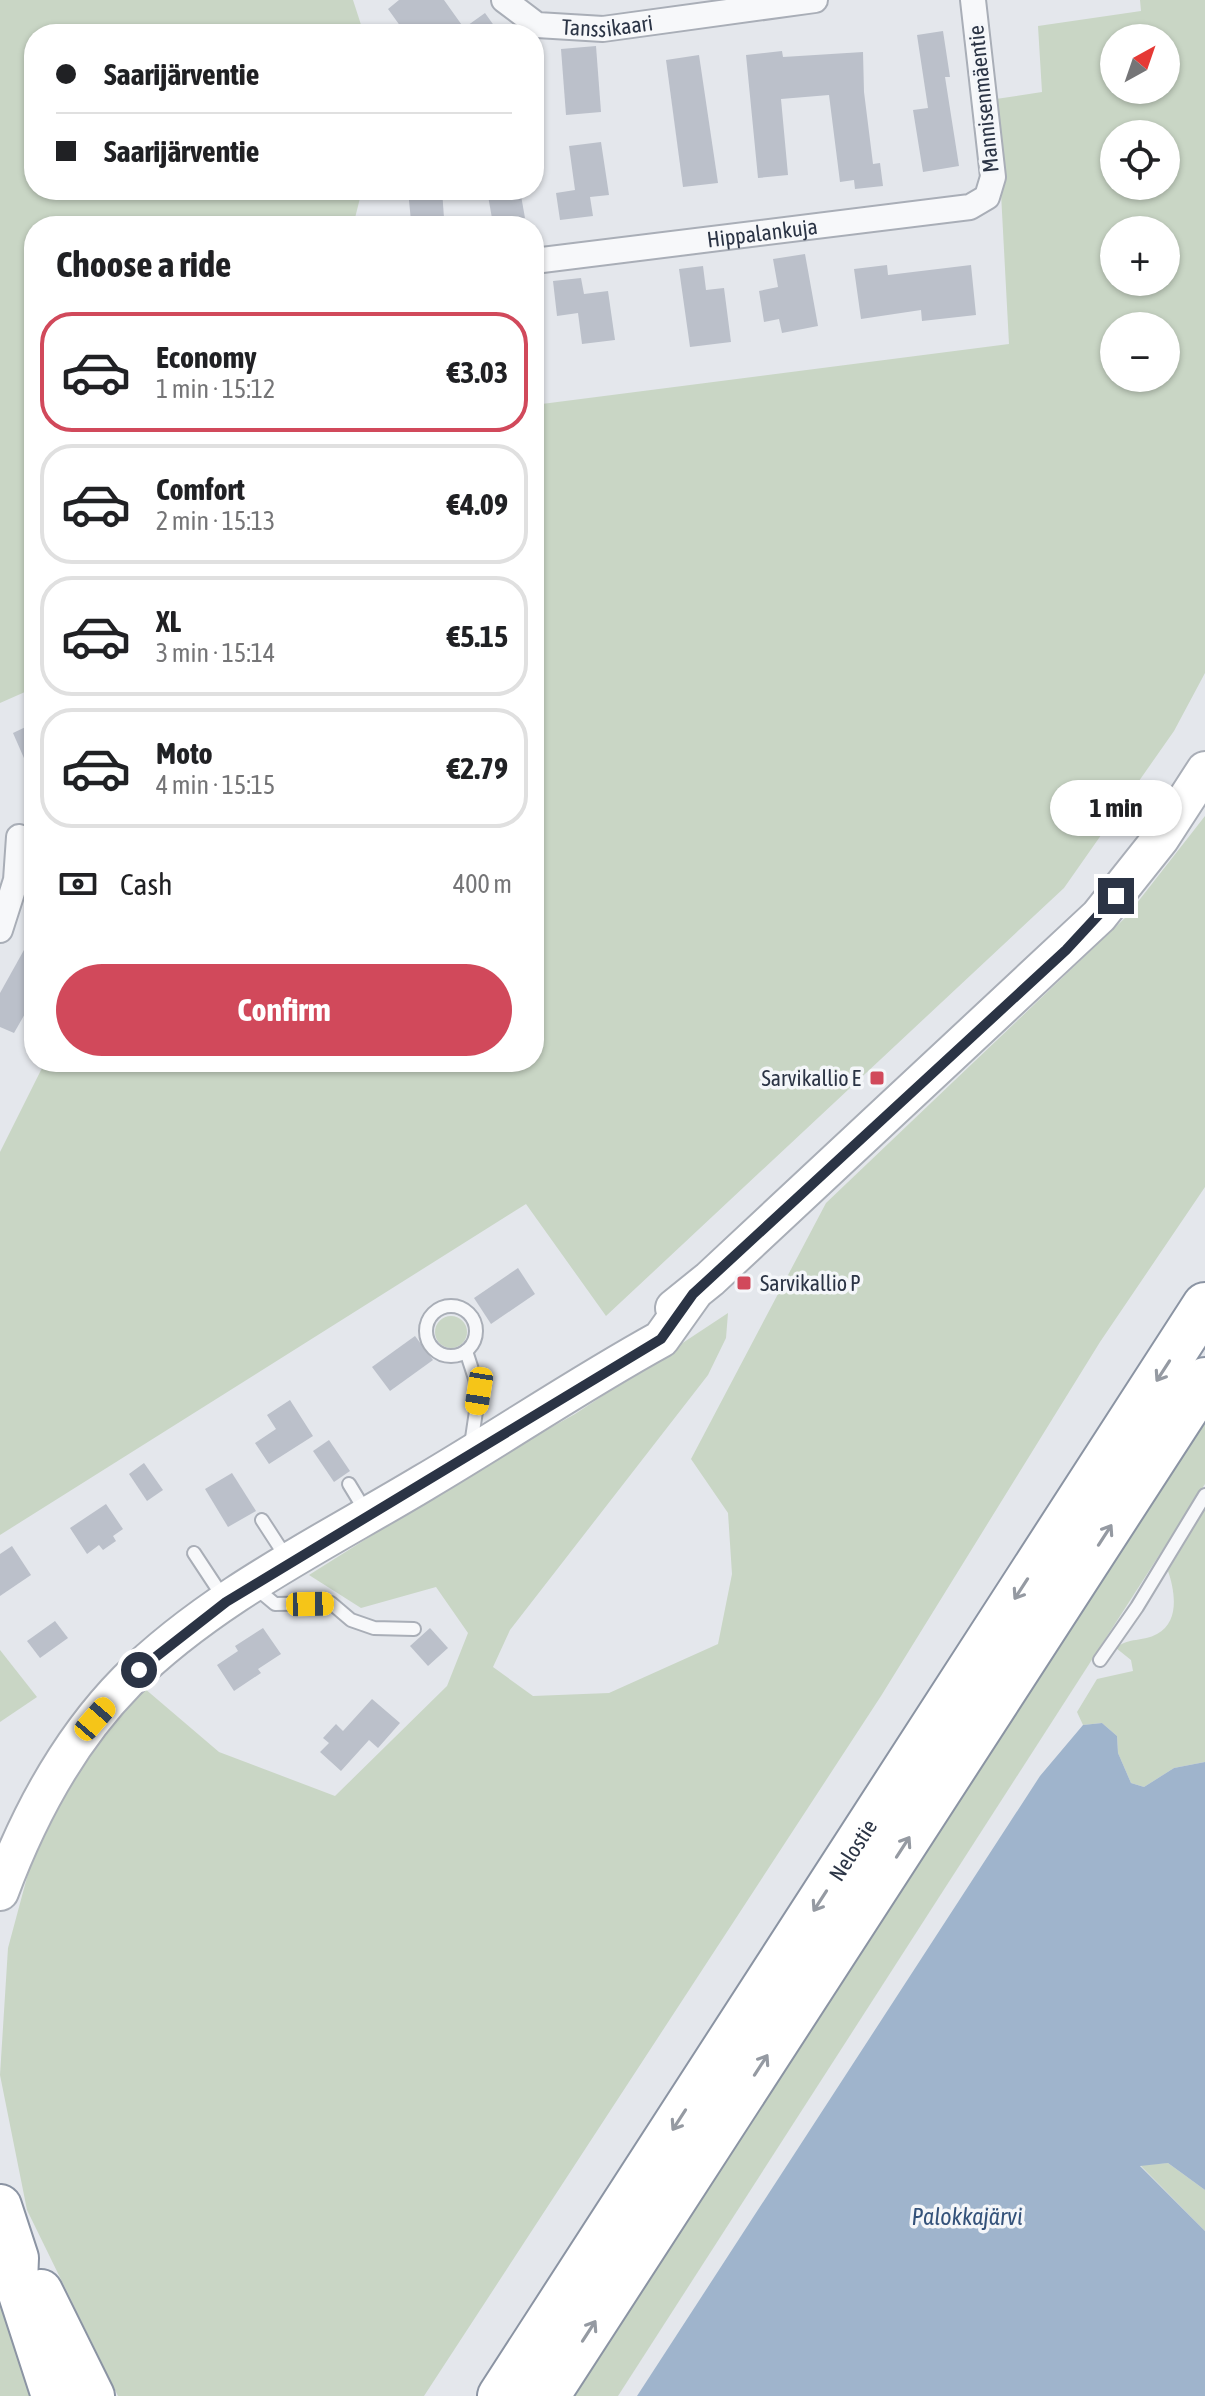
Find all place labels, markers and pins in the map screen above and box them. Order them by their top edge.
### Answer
place label: Sarvikallio E [762,1065,862,1091]
marker: Sarvikallio E [868,1069,886,1087]
place label: Sarvikallio P [760,1270,861,1296]
marker: Sarvikallio P [735,1274,753,1292]

